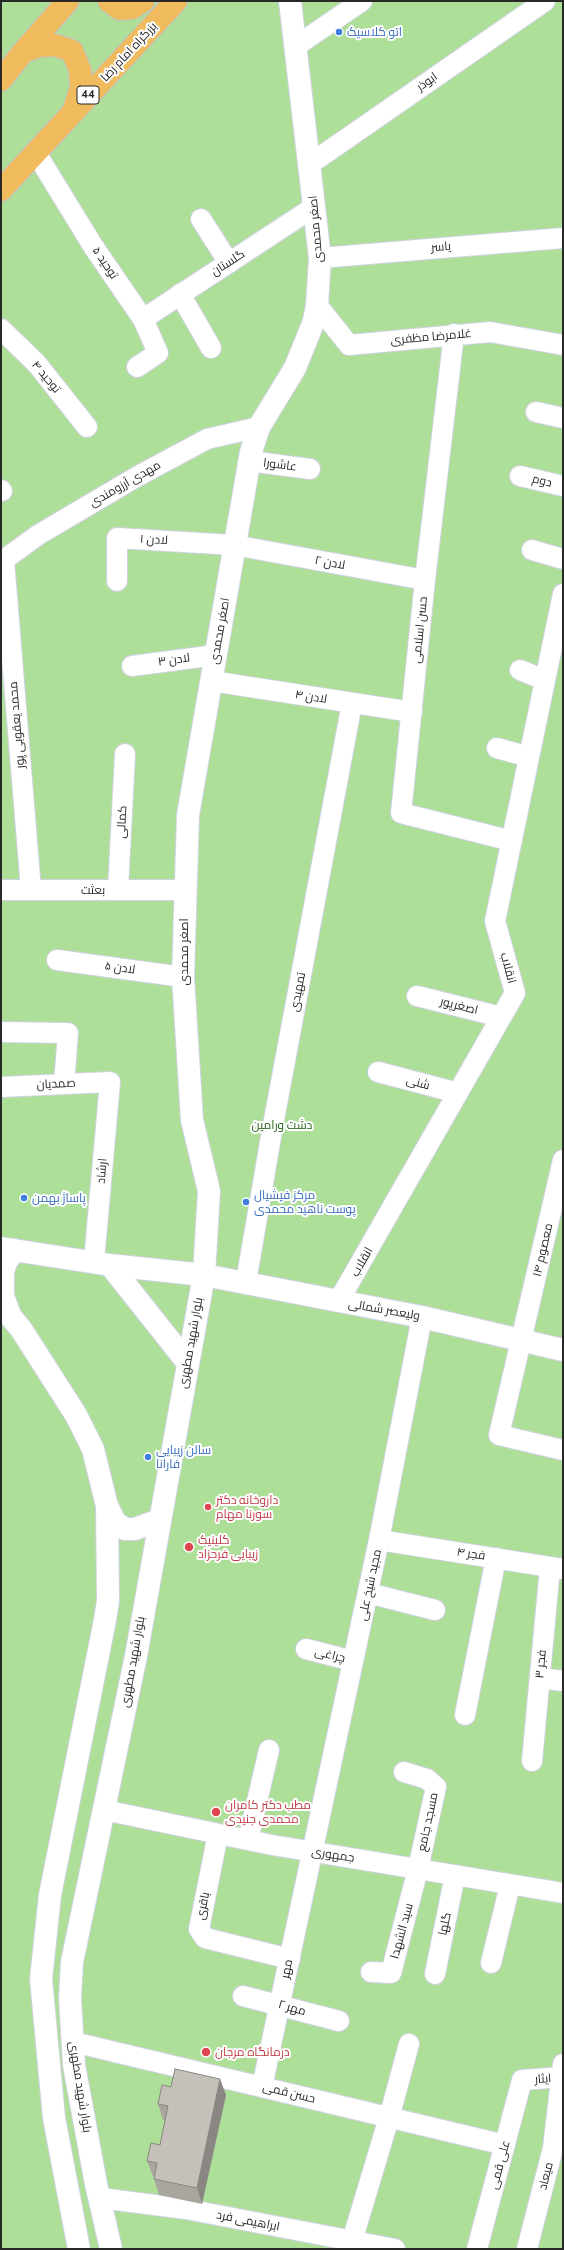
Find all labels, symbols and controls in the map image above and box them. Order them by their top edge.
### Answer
street label: بزرگراه امام رضا [98,19,160,85]
place label: اتو کلاسیک [347,25,402,39]
marker: اتو کلاسیک [334,27,344,37]
street label: ابوذر [414,70,440,94]
road number: 44 [77,86,99,104]
street label: اصغر محمدی [306,195,326,263]
street label: یاسر [430,239,452,255]
street label: توحید ۵ [89,244,121,282]
street label: گلستان [208,247,248,279]
street label: غلامرضا مظفری [390,326,472,348]
street label: توحید ۴ [28,358,64,396]
street label: عاشورا [262,456,298,474]
street label: مهدی آرزومندی [87,458,163,510]
street label: دوم [531,472,553,490]
street label: لادن ۱ [140,532,168,548]
street label: لادن ۲ [314,553,346,573]
street label: حسن اسلامی [409,596,431,664]
street label: اصغر محمدی [207,597,233,665]
street label: لادن ۳ [157,651,191,669]
street label: محمد یعقوبی پور [6,681,28,769]
street label: لادن ۴ [294,687,328,707]
street label: کمالی [114,805,130,839]
street label: بعثت [81,883,105,897]
street label: اصغر محمدی [177,918,191,986]
street label: انقلاب [497,951,519,985]
street label: لادن ۵ [104,959,136,977]
street label: تمهیدی [287,971,309,1013]
street label: اصغرپور [439,994,479,1018]
street label: شنی [405,1073,431,1093]
street label: صمدیان [36,1076,76,1092]
park label: دشت ورامین [252,1118,312,1132]
street label: ارشاد [94,1158,110,1184]
place label: مرکز فیشیال پوست ناهید محمدی [254,1188,356,1216]
place label: پاساژ بهمن [32,1191,86,1205]
marker: پاساژ بهمن [19,1193,29,1203]
marker: مرکز فیشیال پوست ناهید محمدی [241,1197,251,1207]
street label: ۱۴ معصوم [530,1222,556,1278]
street label: انقلاب [348,1245,376,1279]
street label: بلوار شهید مطهری [176,1296,206,1390]
street label: ولیعصر شمالی [347,1297,421,1323]
place label: سالن زیبایی فارانا [156,1443,211,1471]
marker: سالن زیبایی فارانا [143,1452,153,1462]
place label: داروخانه دکتر سورنا مهام [216,1493,278,1521]
marker: داروخانه دکتر سورنا مهام [203,1502,213,1512]
place label: کلینیک زیبایی فرحزاد [198,1533,258,1561]
marker: کلینیک زیبایی فرحزاد [183,1541,195,1553]
street label: فجر ۴ [456,1545,486,1563]
street label: مجید شیخ علی [355,1548,385,1622]
street label: بلوار شهید مطهری [118,1615,148,1709]
street label: چراغی [313,1644,347,1666]
street label: فجر ۳ [533,1649,549,1679]
street label: مسجد جامع [415,1791,441,1853]
place label: مطب دکتر کامران محمدی جنیدی [225,1798,311,1826]
marker: مطب دکتر کامران محمدی جنیدی [210,1806,222,1818]
street label: جمهوری [310,1844,356,1866]
street label: باقری [193,1891,213,1921]
street label: سید الشهدا [388,1902,416,1960]
street label: گلها [436,1911,454,1937]
street label: مهر [278,1958,296,1980]
street label: مهر ۲ [276,1997,308,2019]
street label: بلوار شهید مطهری [66,2040,94,2134]
place label: درمانگاه مرجان [215,2045,290,2059]
marker: درمانگاه مرجان [200,2046,212,2058]
street label: ایثار [534,2071,552,2087]
street label: حسن قمی [261,2080,317,2106]
street label: علی قمی [487,2139,513,2191]
street label: میعاد [536,2161,556,2191]
street label: ابراهیمی فرد [215,2208,281,2234]

